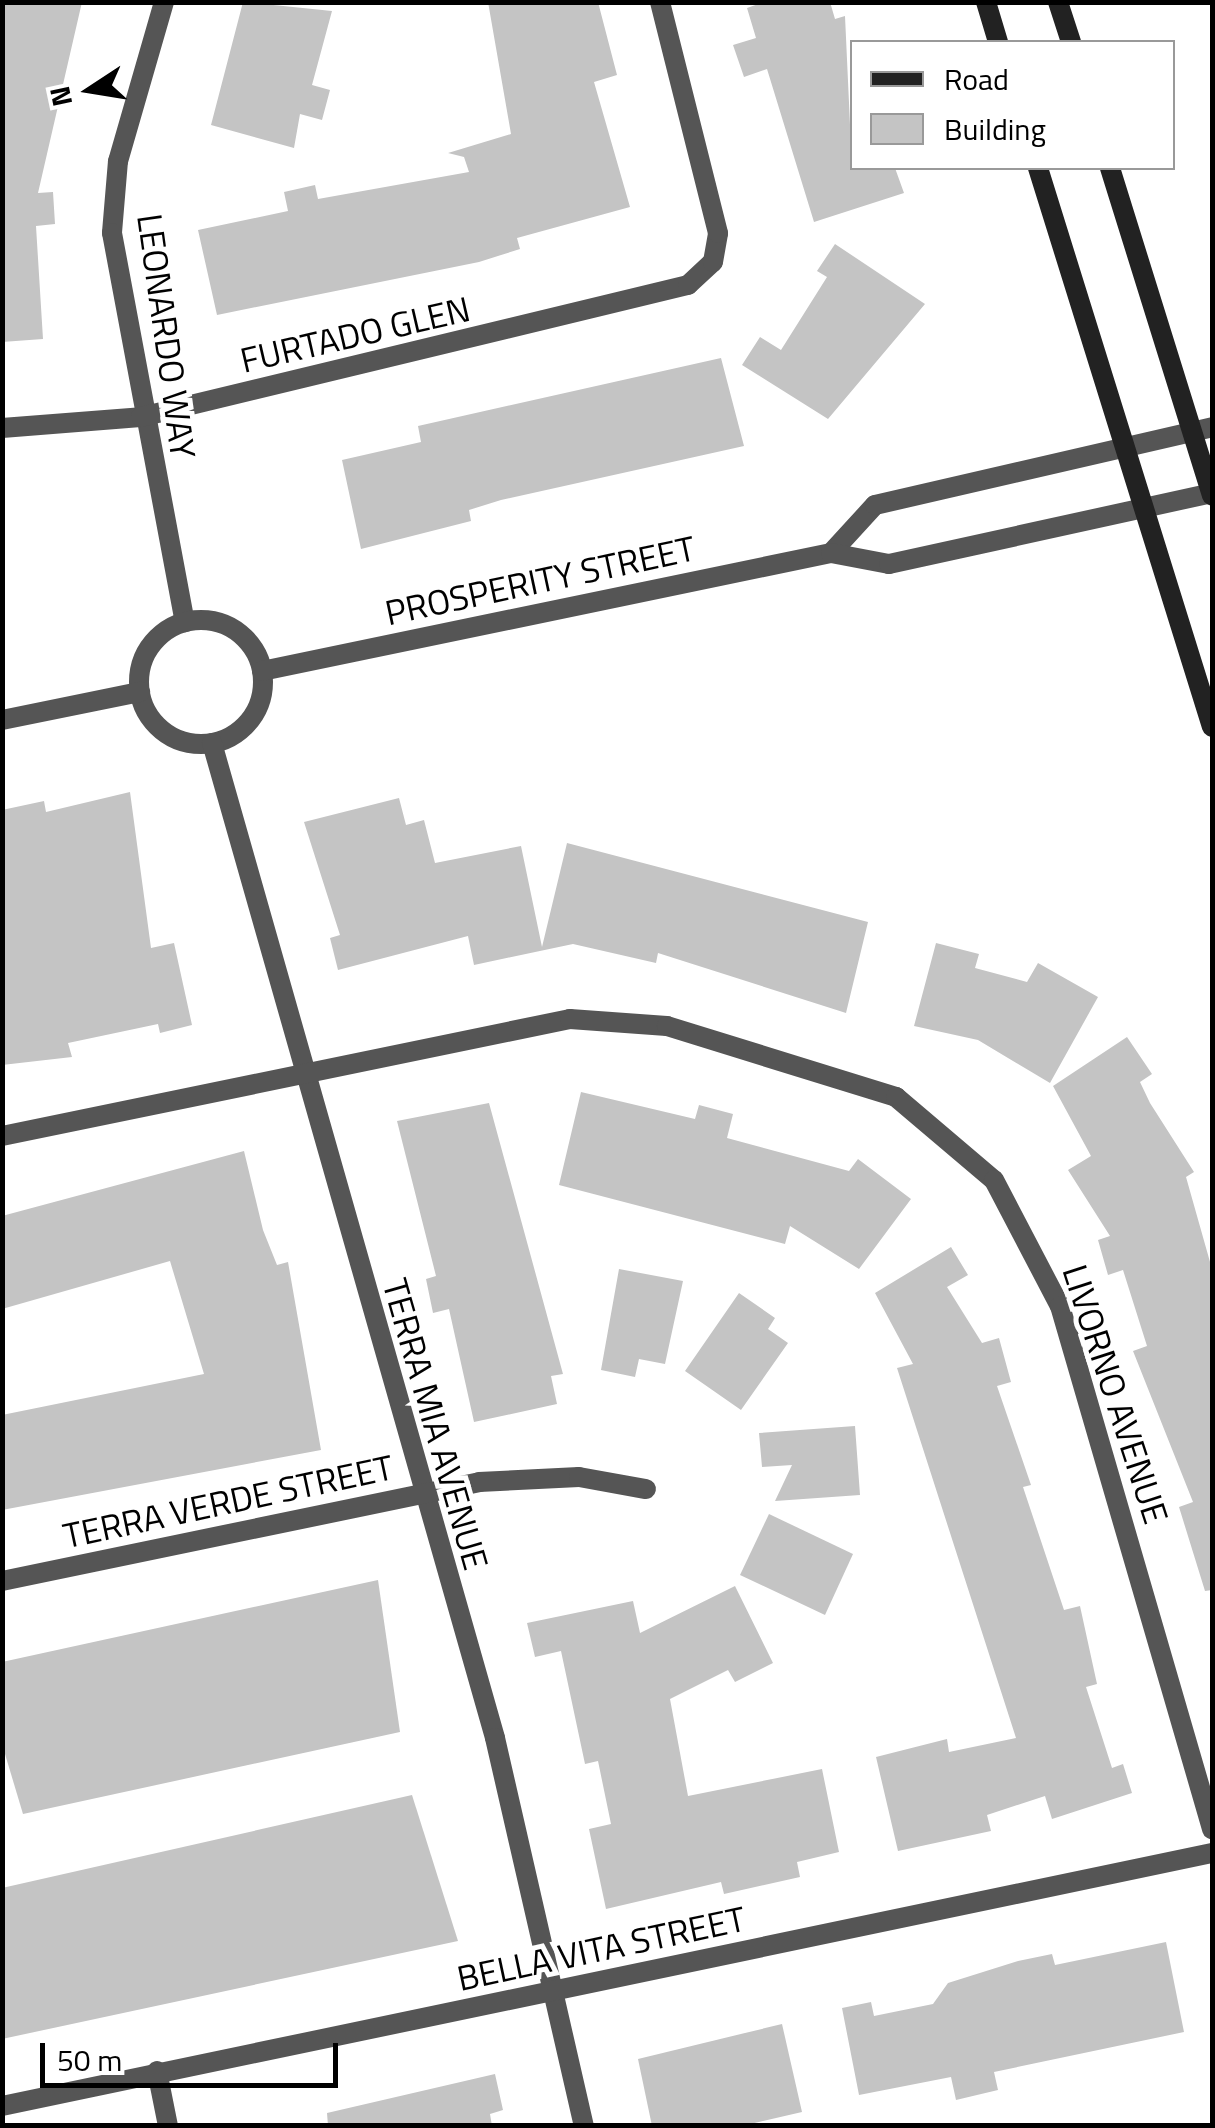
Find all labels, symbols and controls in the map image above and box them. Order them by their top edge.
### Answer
north arrow [40,40,140,140]
legend [850,40,1175,170]
text: Road [944,56,1009,102]
text: N [37,82,83,110]
text: Building [944,106,1046,152]
street label: LEONARDO WAY [129,211,205,461]
street label: FURTADO GLEN [236,287,474,381]
street label: PROSPERITY STREET [381,527,699,633]
street label: LIVORNO AVENUE [1054,1259,1178,1529]
street label: TERRA MIA AVENUE [374,1274,498,1574]
street label: TERRA VERDE STREET [59,1446,397,1556]
street label: BELLA VITA STREET [453,1897,749,1999]
scale bar [45,2023,342,2085]
text: 50 m [57,2037,122,2083]

